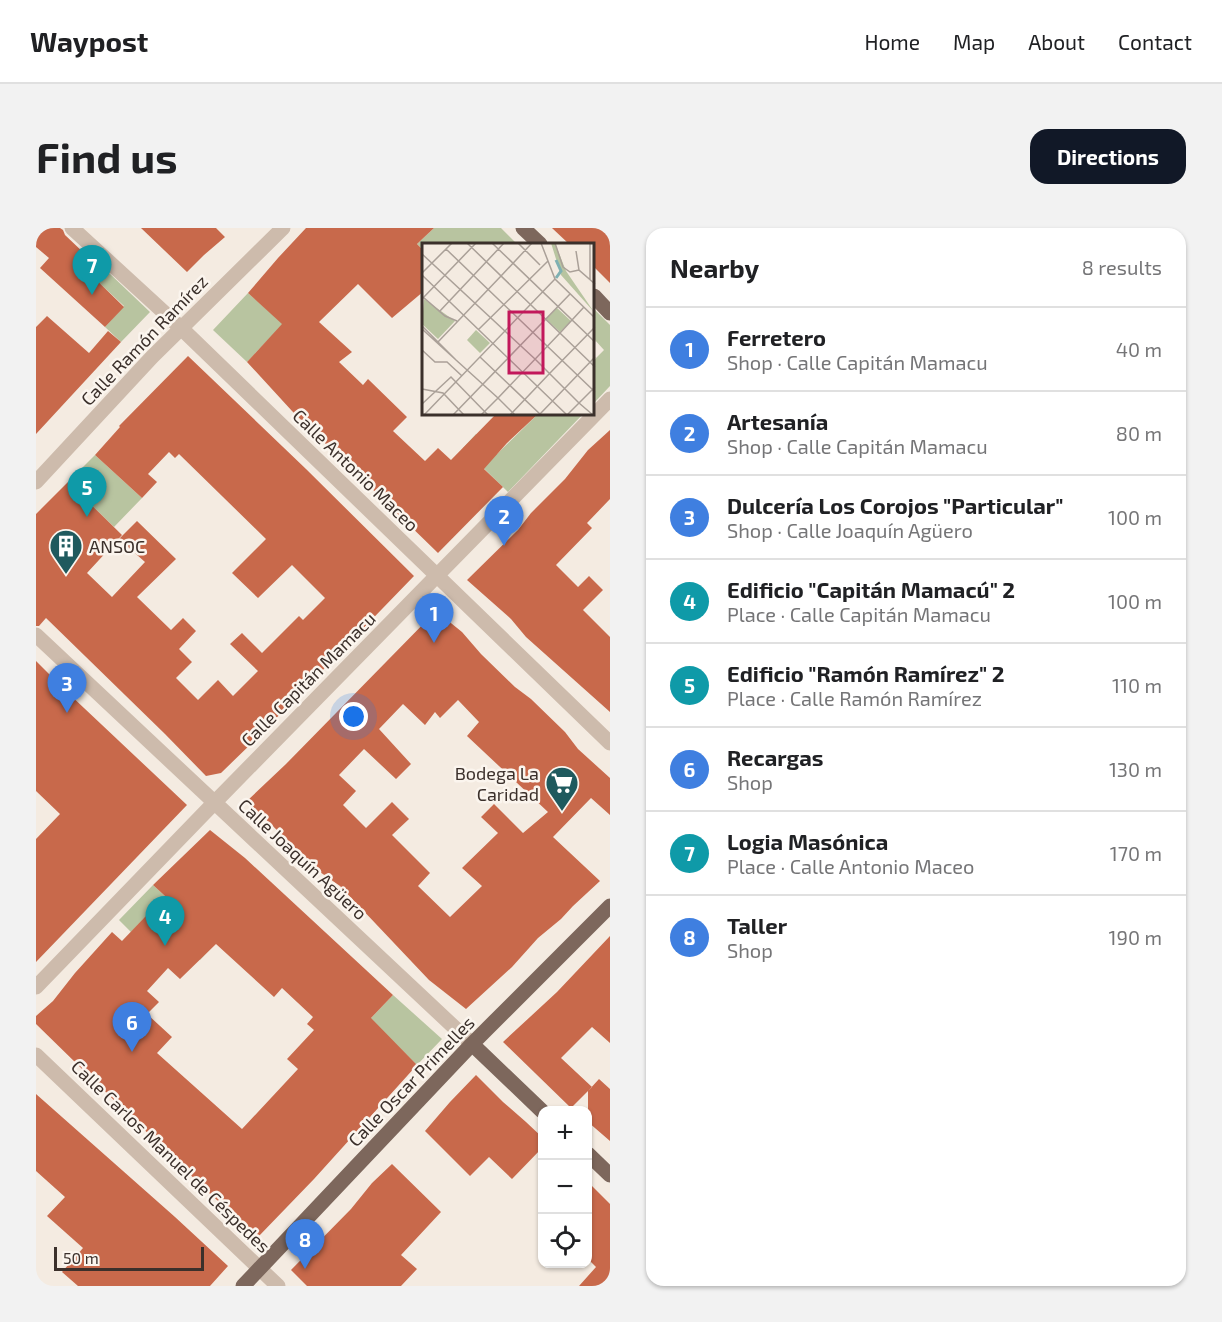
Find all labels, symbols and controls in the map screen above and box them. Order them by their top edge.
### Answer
text: Waypost [30,24,148,58]
text: Home [864,29,920,54]
text: Map [953,29,995,54]
text: About [1028,29,1085,54]
text: Contact [1118,29,1192,54]
button: Directions [1030,129,1186,184]
text: Find us [36,131,178,181]
inset map [422,243,595,416]
pin: 7 [72,245,112,295]
text: Nearby [670,252,759,283]
text: 8 results [1082,255,1162,279]
street label: Calle Ramón Ramírez [76,270,212,410]
text: Ferretero [727,324,826,350]
text: 1 [685,337,694,361]
text: 40 m [1116,337,1162,361]
text: Shop · Calle Capitán Mamacu [727,350,988,374]
street label: Calle Antonio Maceo [289,404,423,536]
text: Artesanía [727,408,828,434]
text: 2 [684,421,695,445]
text: 80 m [1116,421,1162,445]
text: Shop · Calle Capitán Mamacu [727,434,988,458]
pin: 5 [68,468,106,517]
text: Dulcería Los Corojos "Particular" [727,492,1063,518]
pin: 2 [484,496,524,546]
text: 3 [684,505,695,529]
text: 100 m [1108,505,1162,529]
text: Shop · Calle Joaquín Agüero [727,518,973,542]
building icon: ANSOC [48,528,84,575]
place label: ANSOC [89,535,145,557]
text: Edificio "Capitán Mamacú" 2 [727,576,1015,602]
text: 4 [683,589,696,613]
text: 100 m [1108,589,1162,613]
pin: 1 [414,594,454,643]
text: Place · Calle Capitán Mamacu [727,602,991,626]
street label: Calle Capitán Mamacu [236,607,380,751]
text: Edificio "Ramón Ramírez" 2 [727,660,1005,686]
pin: 3 [48,664,87,713]
text: 5 [684,673,695,697]
text: 110 m [1112,673,1162,697]
text: Place · Calle Ramón Ramírez [727,686,982,710]
your location [339,702,368,731]
text: Recargas [727,744,824,770]
text: 6 [684,757,695,781]
text: 130 m [1109,757,1162,781]
place label: Bodega La Caridad [455,762,539,805]
supermarket icon: Bodega La Caridad [544,765,580,812]
text: Shop [727,770,773,794]
street label: Calle Joaquín Agüero [234,794,372,924]
text: Logia Masónica [727,828,888,854]
text: 7 [684,841,695,865]
text: 170 m [1110,841,1162,865]
text: Place · Calle Antonio Maceo [727,854,974,878]
pin: 4 [146,896,184,946]
text: Taller [727,912,787,938]
text: 8 [683,925,696,949]
text: 190 m [1109,925,1162,949]
text: Shop [727,938,773,962]
pin: 6 [112,1002,152,1052]
street label: Calle Oscar Primelles [343,1011,479,1151]
street label: Calle Carlos Manuel de Céspedes [67,1055,275,1257]
map controls [538,1106,592,1268]
button: + [538,1106,592,1160]
button: − [538,1160,592,1214]
button: locate [538,1214,592,1268]
pin: 8 [286,1220,324,1269]
scale bar [54,1244,204,1272]
text: 50 m [63,1248,99,1267]

